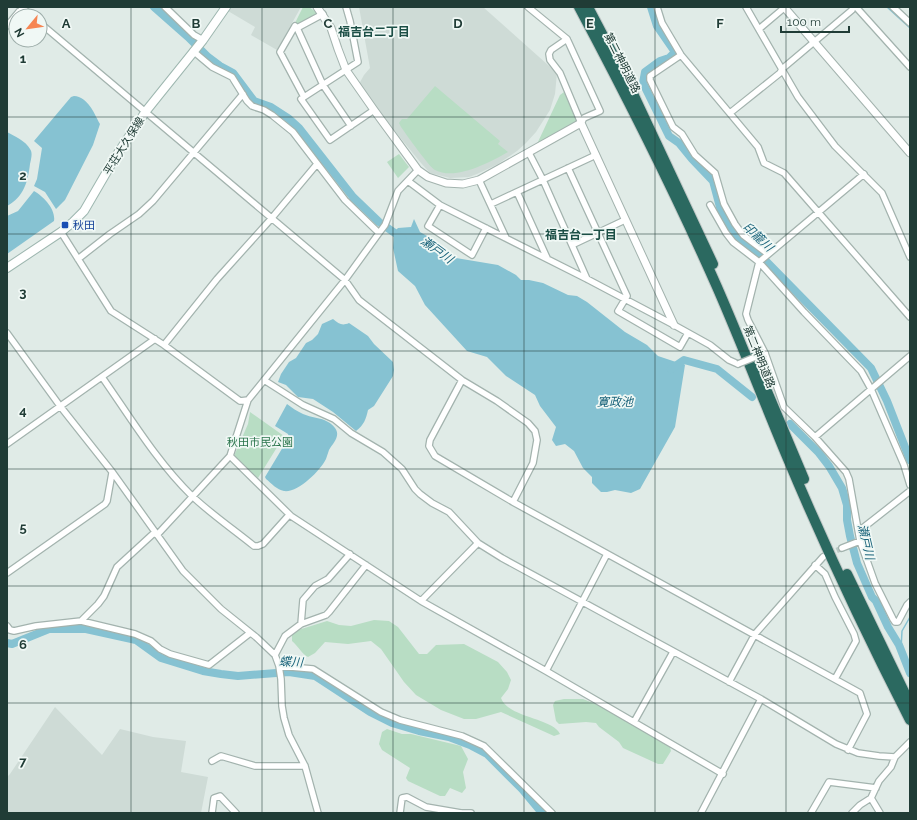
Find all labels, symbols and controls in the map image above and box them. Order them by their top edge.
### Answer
north arrow [8,8,48,48]
scale bar [781,8,849,34]
text: 100 m [787,15,821,29]
text: A [62,16,71,31]
text: B [192,16,201,31]
text: C [324,16,333,31]
text: D [453,16,463,31]
text: E [586,16,594,31]
text: F [716,16,724,31]
district label: 福吉台二丁目 [338,25,410,39]
text: N [12,26,27,39]
street label: 第二神明道路 [601,31,643,95]
text: 1 [20,51,27,66]
street label: 平荘大久保線 [101,115,147,177]
text: 2 [19,168,27,183]
place label: 秋田 [73,219,95,232]
marker: 秋田 [60,220,70,230]
water label: 印籠川 [740,220,777,256]
district label: 福吉台一丁目 [545,228,617,242]
water label: 瀬戸川 [418,234,457,267]
text: 3 [19,285,27,300]
street label: 第二神明道路 [741,324,777,390]
water label: 寛政池 [597,395,634,409]
text: 4 [19,403,27,418]
park label: 秋田市民公園 [227,436,293,449]
text: 5 [19,520,27,535]
water label: 瀬戸川 [855,523,877,563]
text: 6 [19,637,27,652]
water label: 蝶川 [279,654,305,670]
text: 7 [19,754,27,769]

